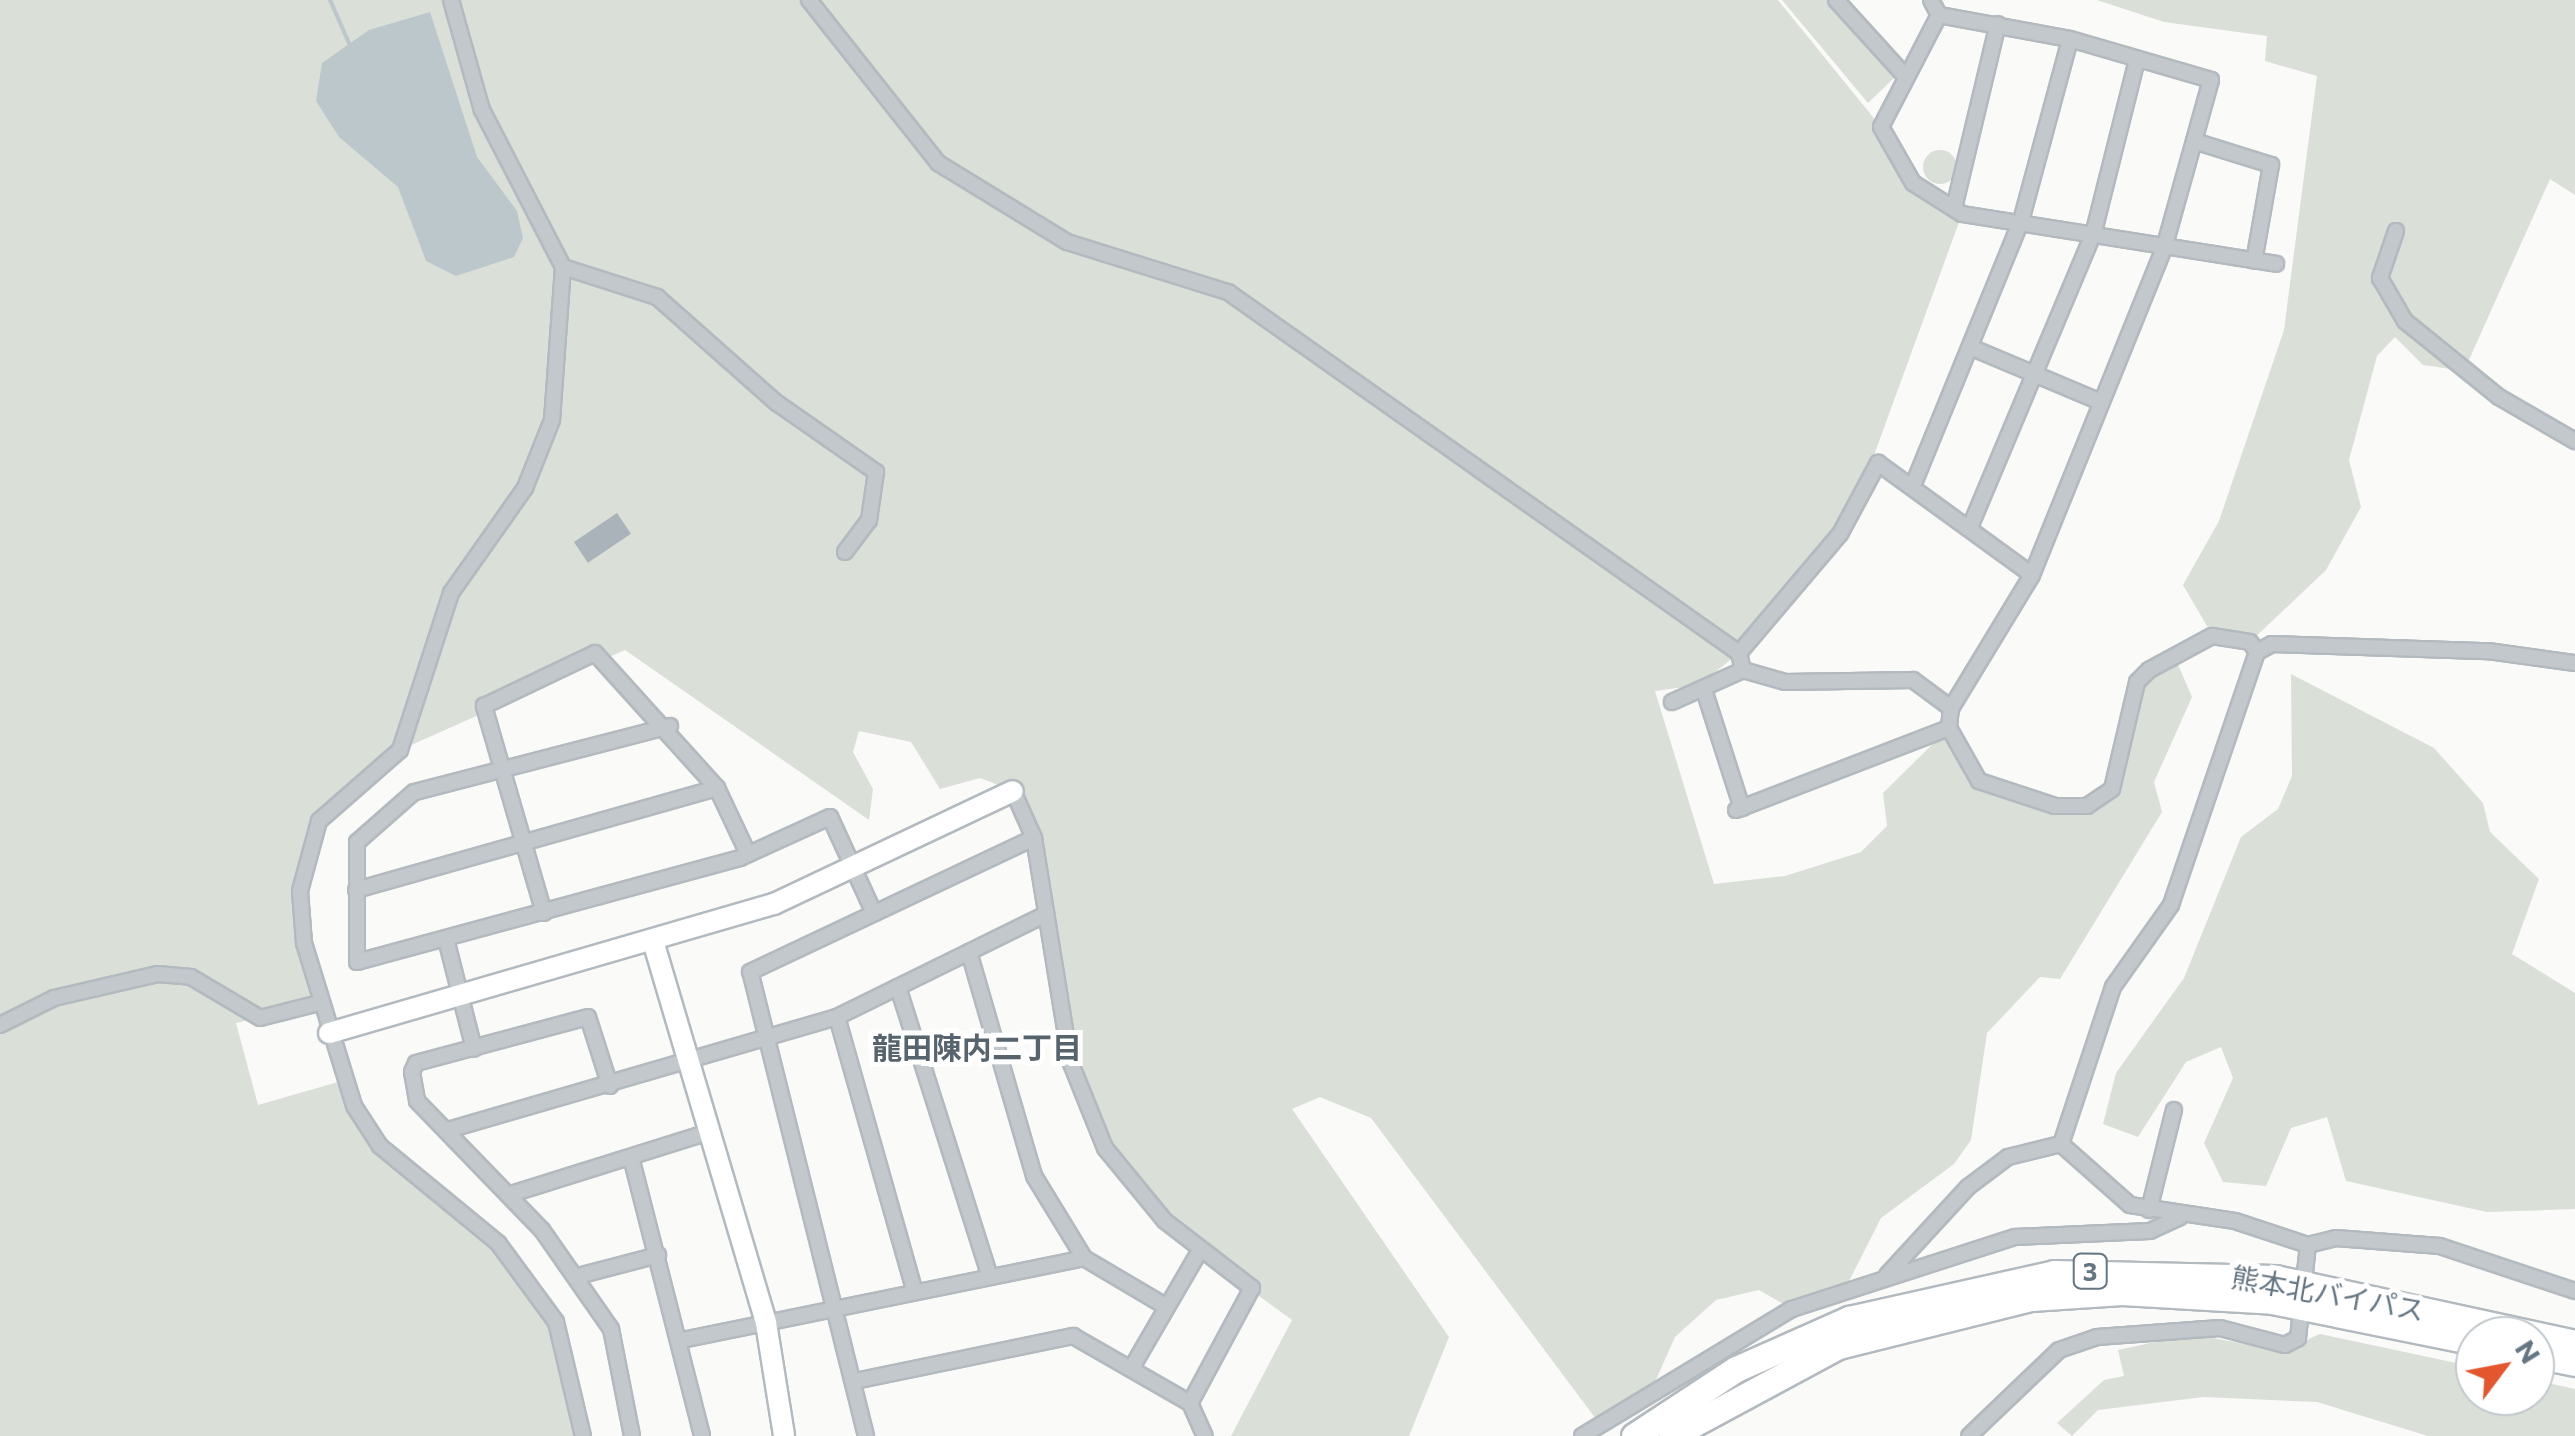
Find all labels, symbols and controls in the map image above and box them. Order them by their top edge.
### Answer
district label: 龍田陳内二丁目 [872,1029,1082,1065]
road number: 3 [2072,1251,2108,1291]
street label: 熊本北バイパス [2229,1259,2427,1327]
north arrow [2455,1316,2555,1416]
text: N [2509,1333,2549,1369]

